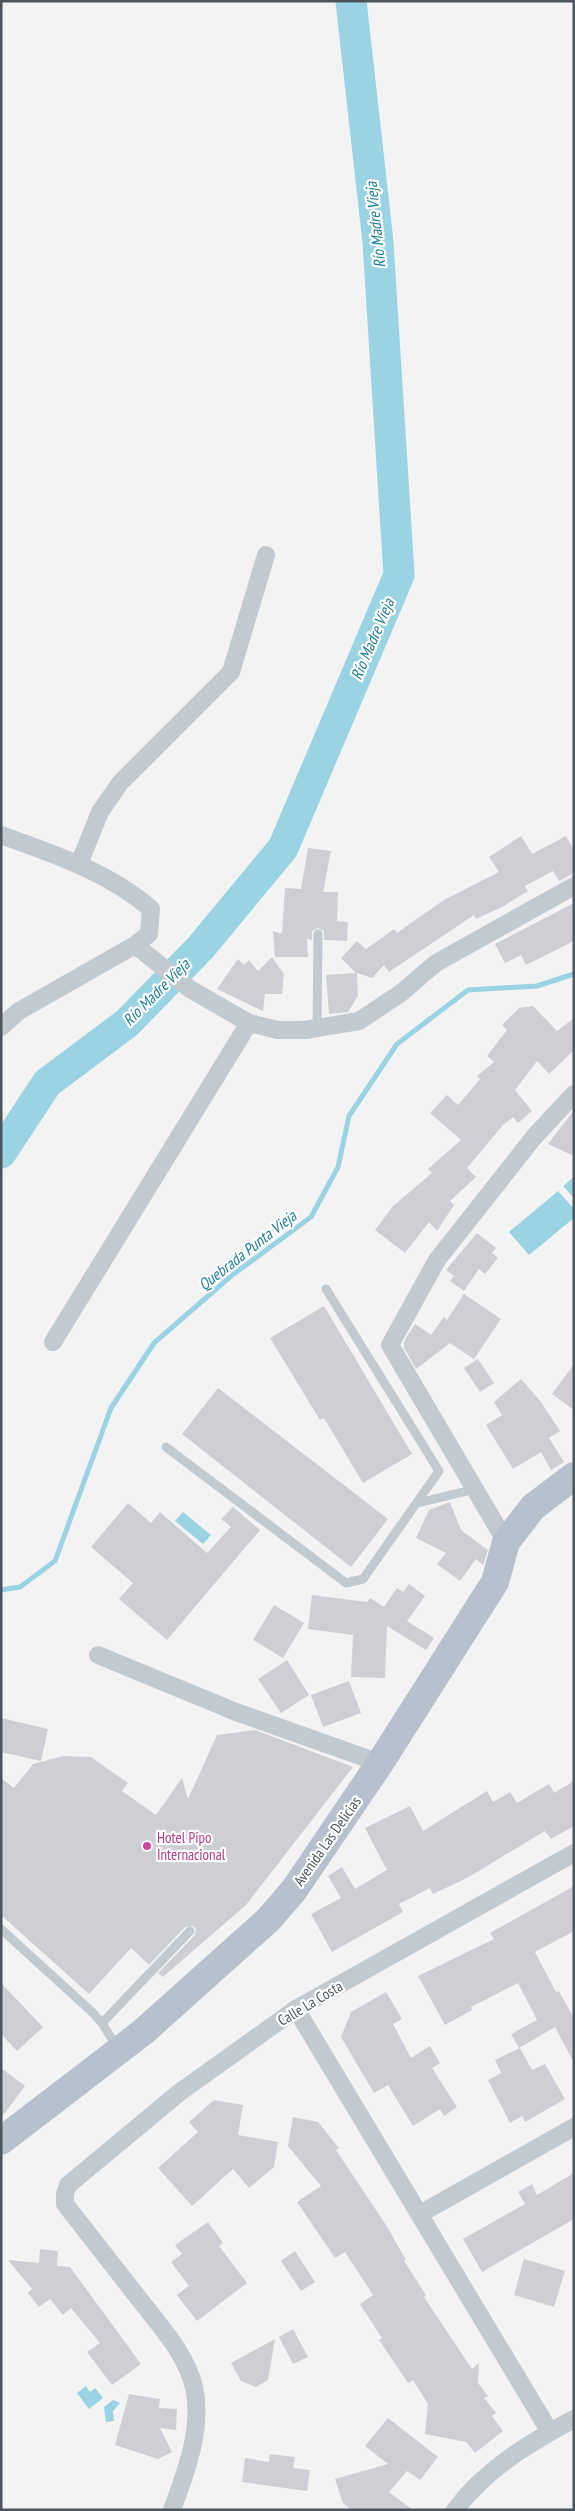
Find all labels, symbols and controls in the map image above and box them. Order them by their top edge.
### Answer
water label: Río Madre Vieja [360,179,389,269]
water label: Río Madre Vieja [346,594,399,683]
water label: Río Madre Vieja [118,953,195,1030]
water label: Quebrada Punta Vieja [194,1205,301,1294]
street label: Avenida Las Delicias [289,1793,365,1889]
place label: Hotel Pipo Internacional [157,1828,226,1864]
marker: Hotel Pipo Internacional [141,1840,153,1852]
street label: Calle La Costa [274,1976,346,2030]

